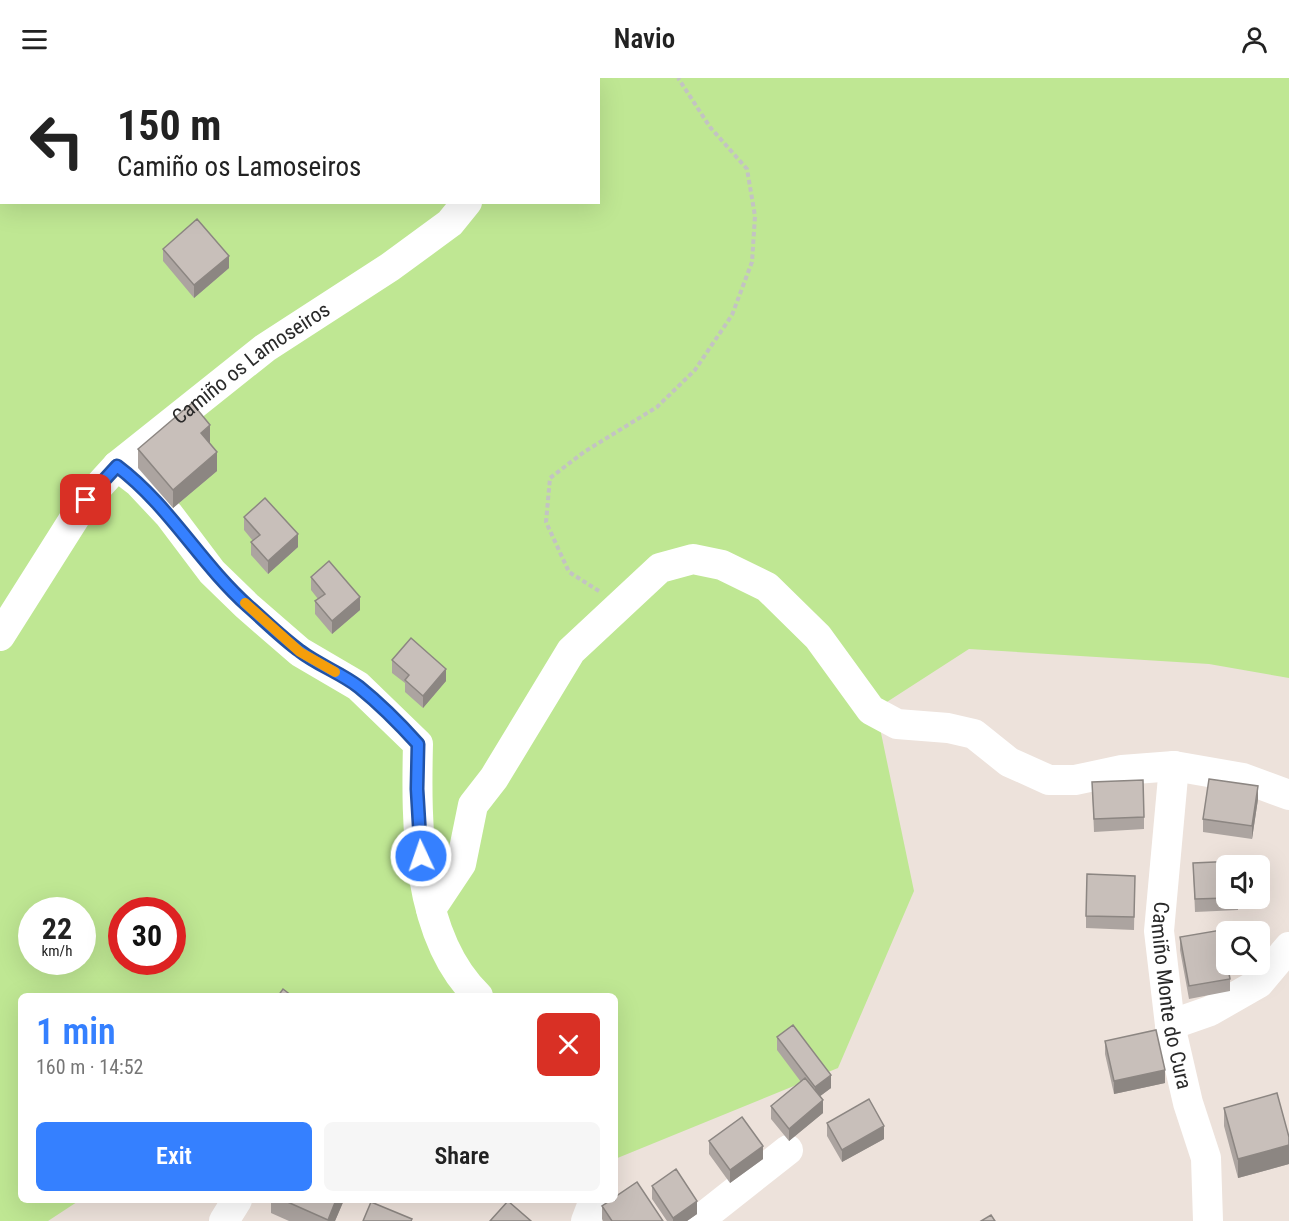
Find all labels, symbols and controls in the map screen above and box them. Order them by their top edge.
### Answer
icon: menu [18,23,51,56]
text: Navio [614,23,675,55]
icon: person [1238,23,1271,56]
text: 150 m [117,101,222,150]
icon: left [18,102,96,180]
text: Camiño os Lamoseiros [117,151,361,183]
street label: Camiño os Lamoseiros [167,297,334,429]
pin [60,474,111,525]
icon: arrive [69,483,102,516]
position arrow [389,824,453,888]
map controls [1216,855,1270,975]
button: sound [1216,855,1270,909]
speed limit sign: 30 [108,897,186,975]
street label: Camiño Monte do Cura [1146,901,1196,1091]
text: 22 [42,911,72,946]
button: search [1216,921,1270,975]
text: km/h [42,942,72,960]
text: 1 min [36,1011,116,1053]
button: close [537,1013,600,1076]
text: 160 m · 14:52 [36,1055,143,1079]
button: Exit [36,1122,312,1191]
button: Share [324,1122,600,1191]

